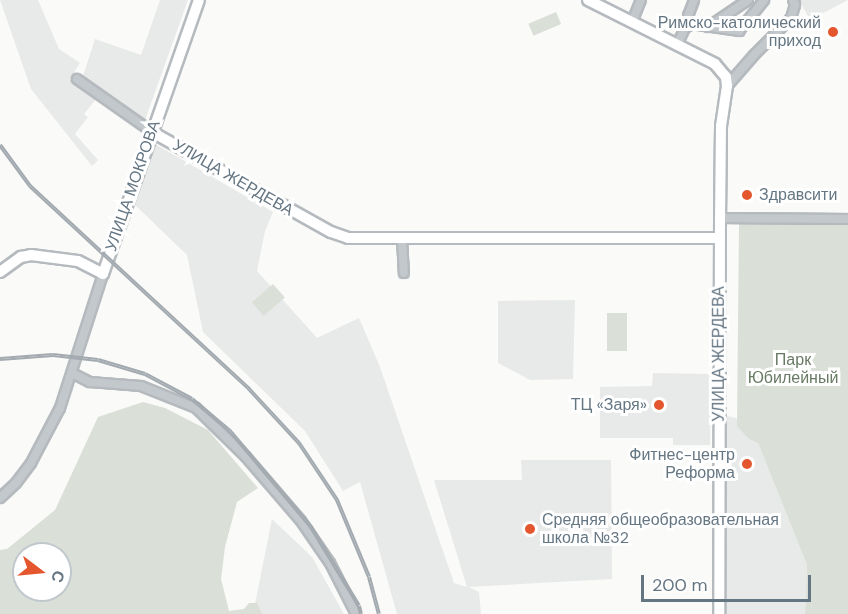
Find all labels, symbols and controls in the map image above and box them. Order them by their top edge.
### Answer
place label: Римско-католический приход [658,13,821,51]
marker: Римско-католический приход [826,25,840,39]
street label: УЛИЦА МОКРОВА [102,118,164,254]
street label: УЛИЦА ЖЕРДЕВА [169,136,297,220]
place label: Здравсити [759,185,837,205]
marker: Здравсити [740,188,754,202]
street label: УЛИЦА ЖЕРДЕВА [709,286,729,422]
park label: Парк Юбилейный [748,350,838,388]
place label: ТЦ «Заря» [571,395,647,415]
marker: ТЦ «Заря» [652,398,666,412]
place label: Фитнес-центр Реформа [629,445,735,483]
marker: Фитнес-центр Реформа [740,457,754,471]
place label: Средняя общеобразовательная школа №32 [542,510,779,548]
marker: Средняя общеобразовательная школа №32 [523,522,537,536]
north arrow [12,542,72,602]
scale bar [644,563,814,601]
text: С [46,568,70,585]
text: 200 m [652,573,708,597]

